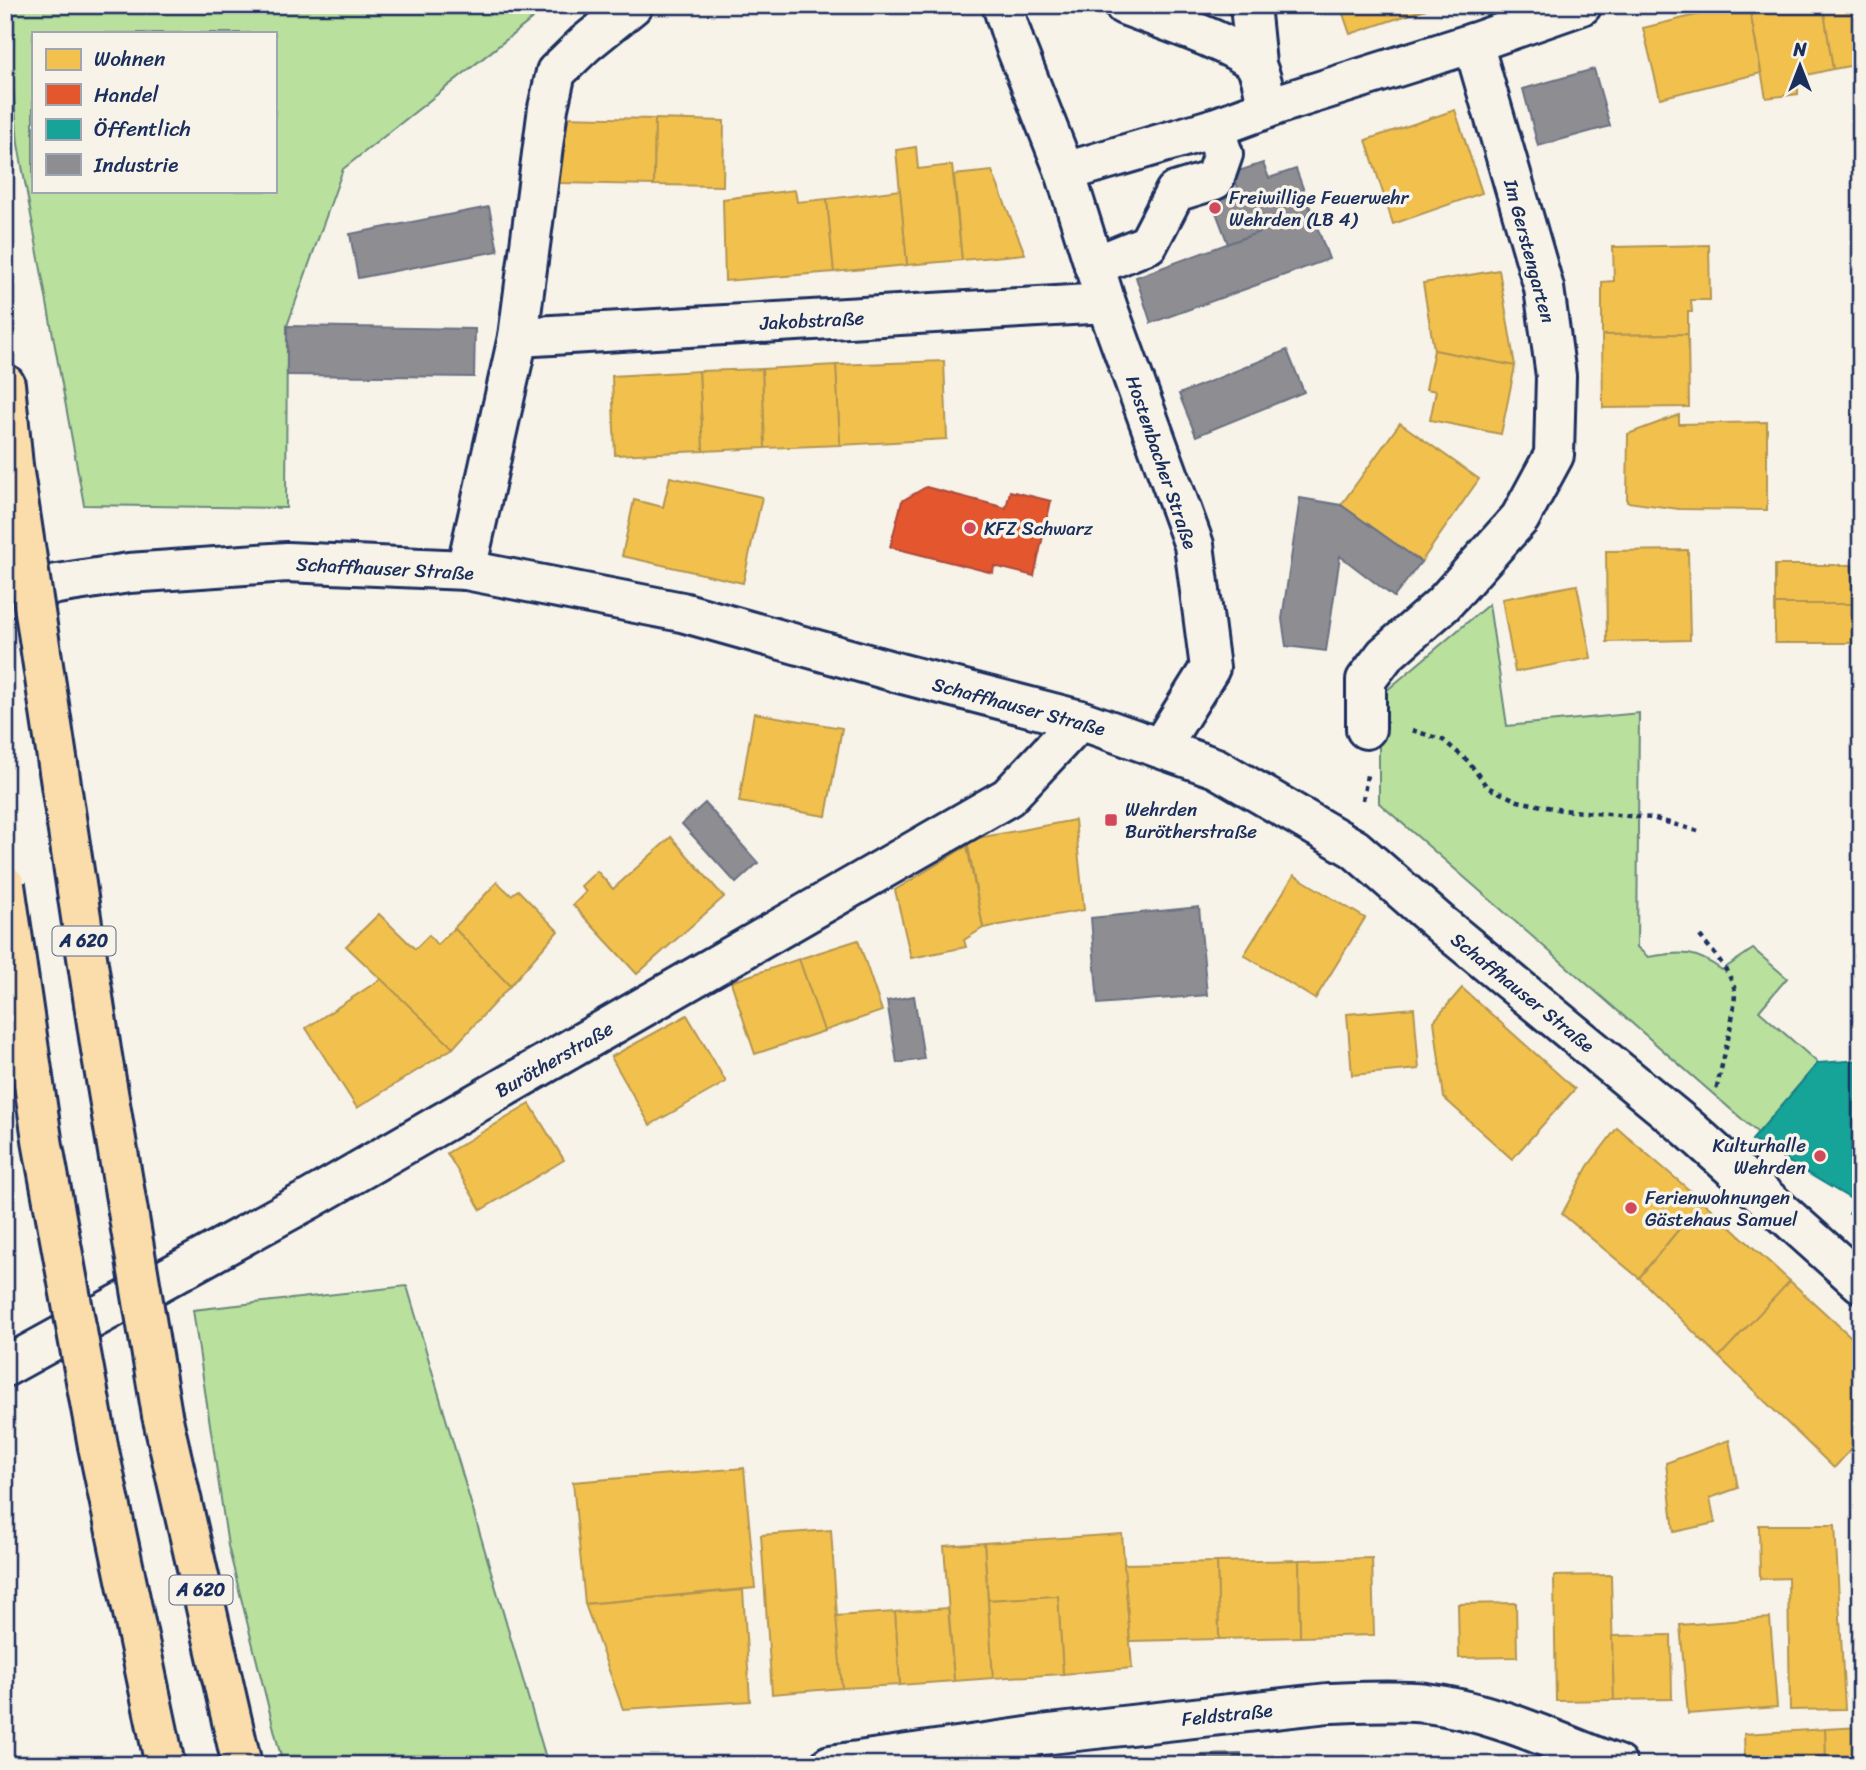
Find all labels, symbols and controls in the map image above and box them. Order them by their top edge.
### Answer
legend [32,32,276,192]
north arrow [1764,32,1834,102]
text: N [1792,33,1807,66]
text: Wohnen [94,40,165,78]
text: Handel [94,76,160,114]
text: Öffentlich [94,110,191,148]
text: Industrie [93,146,178,184]
street label: Im Gerstengarten [1494,174,1565,327]
place label: Freiwillige Feuerwehr Wehrden (LB 4) [1229,181,1409,236]
marker: Freiwillige Feuerwehr Wehrden (LB 4) [1207,200,1223,216]
street label: Jakobstraße [758,301,865,340]
street label: Hostenbacher Straße [1116,371,1207,554]
place label: KFZ Schwarz [984,512,1094,545]
marker: KFZ Schwarz [962,520,978,536]
street label: Schaffhauser Straße [295,547,475,590]
street label: Schaffhauser Straße [929,668,1109,745]
place label: Wehrden Burötherstraße [1125,793,1257,848]
marker: Wehrden Burötherstraße [1103,812,1119,828]
street label: Schaffhauser Straße [1443,924,1602,1061]
road number: A 620 [52,926,116,956]
street label: Burötherstraße [489,1012,620,1107]
place label: Kulturhalle Wehrden [1712,1129,1806,1184]
marker: Kulturhalle Wehrden [1812,1148,1828,1164]
place label: Ferienwohnungen Gästehaus Samuel [1645,1181,1798,1236]
marker: Ferienwohnungen Gästehaus Samuel [1623,1200,1639,1216]
road number: A 620 [170,1576,232,1604]
street label: Feldstraße [1180,1693,1274,1736]

